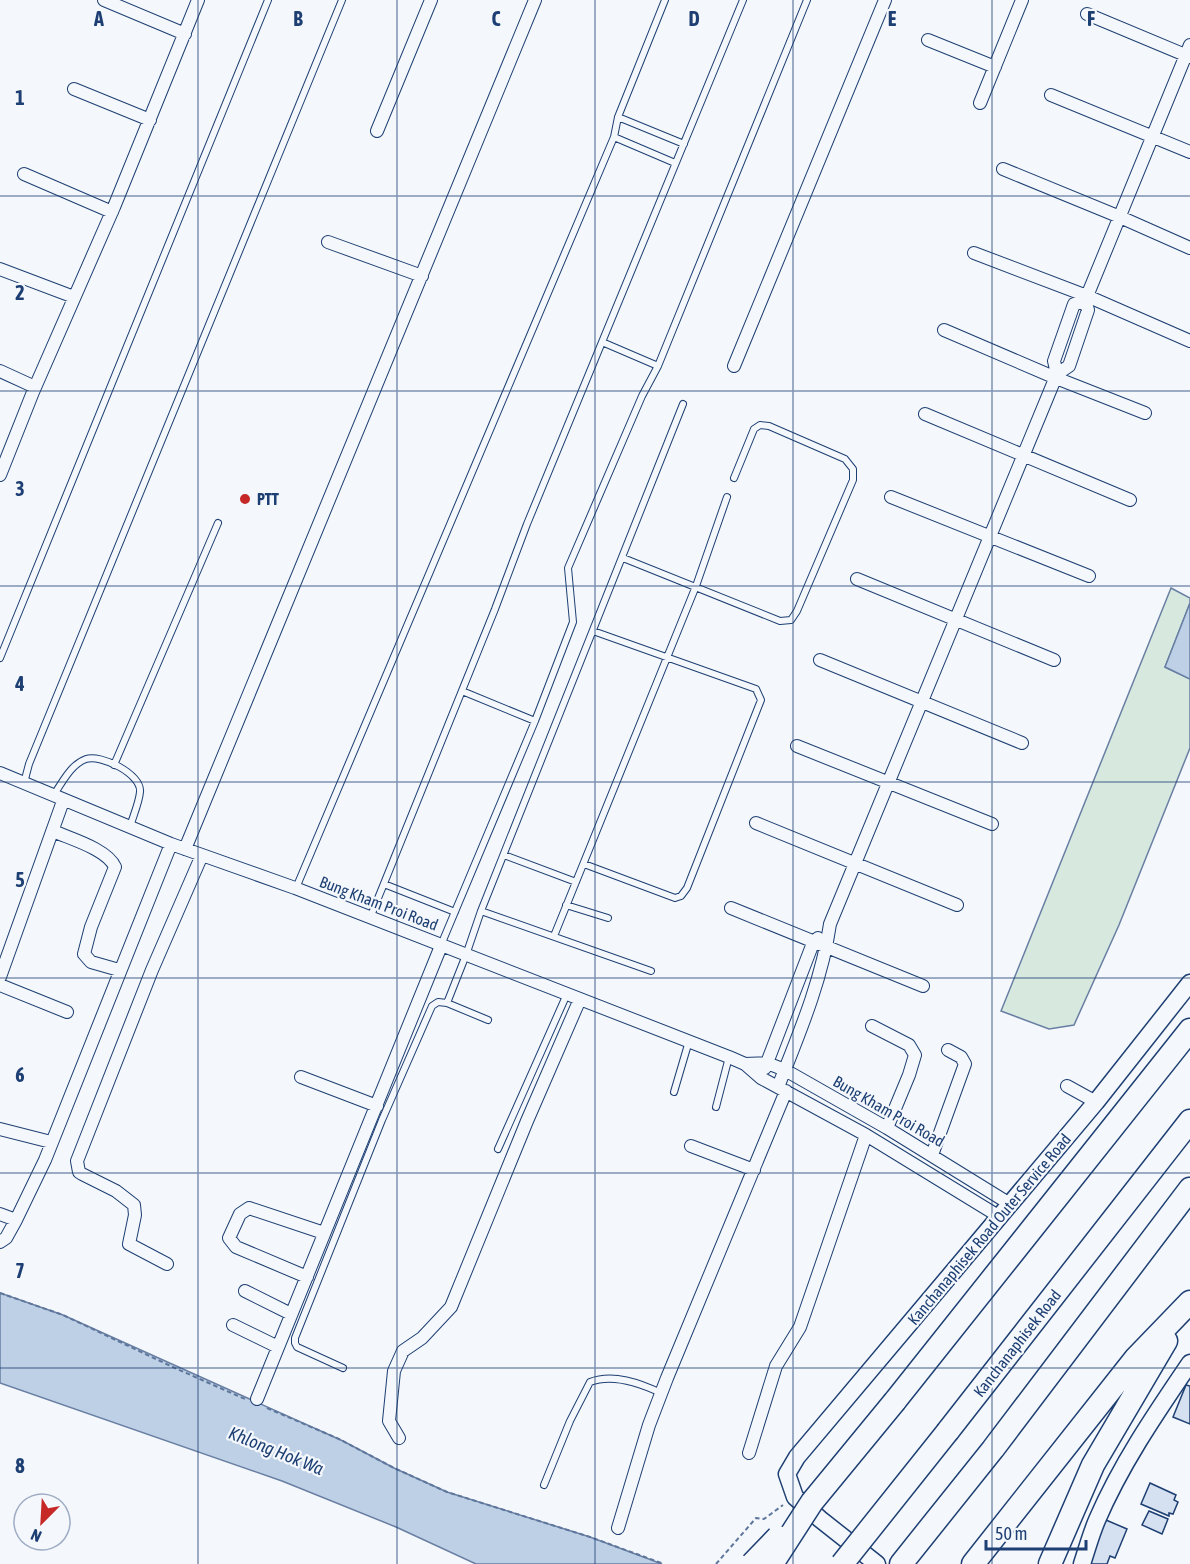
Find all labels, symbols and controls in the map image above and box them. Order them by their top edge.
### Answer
text: A [93,7,104,30]
text: B [293,7,303,30]
text: C [492,7,501,30]
text: D [688,7,700,30]
text: E [888,7,897,30]
text: F [1087,7,1095,30]
text: 1 [15,86,25,109]
text: 2 [15,281,25,304]
text: 3 [15,477,25,500]
place label: PTT [257,490,280,508]
marker: PTT [238,492,252,506]
text: 4 [14,672,25,695]
text: 5 [15,868,25,891]
street label: Bung Kham Proi Road [317,872,441,935]
text: 6 [15,1063,25,1086]
street label: Bung Kham Proi Road [830,1072,948,1151]
street label: Kanchanaphisek Road Outer Service Road [904,1130,1075,1329]
text: 7 [15,1259,25,1282]
street label: Kanchanaphisek Road [970,1286,1065,1401]
water label: Khlong Hok Wa [226,1422,327,1479]
text: 8 [15,1454,25,1477]
north arrow [12,1492,72,1552]
scale bar [986,1513,1086,1551]
text: 50 m [995,1523,1027,1544]
text: N [28,1526,44,1546]

